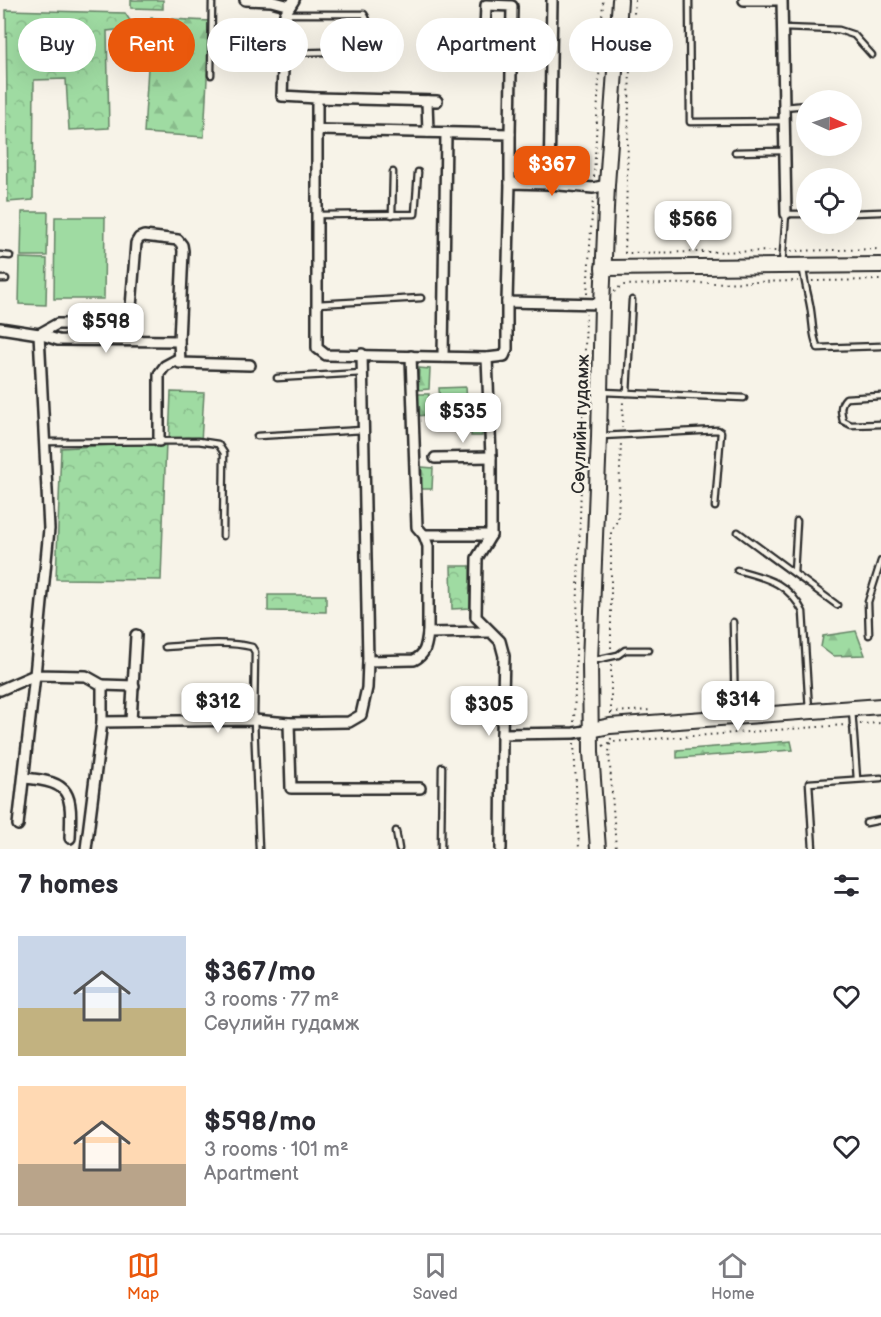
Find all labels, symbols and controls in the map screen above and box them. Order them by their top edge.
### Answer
chip: Buy [18,18,96,72]
chip: Rent [108,18,195,72]
chip: Filters [207,18,308,72]
chip: New [320,18,404,72]
chip: Apartment [416,18,557,72]
chip: House [569,18,673,72]
north arrow [796,90,862,156]
map controls [796,90,862,234]
pin: $367 [516,146,588,197]
text: $367 [528,153,576,177]
button: locate [796,168,862,234]
pin: $566 [657,201,729,252]
text: $566 [669,208,717,232]
pin: $598 [70,303,142,354]
text: $598 [82,310,130,334]
street label: Сөүлийн гудамж [568,353,594,494]
pin: $535 [427,393,499,444]
text: $535 [439,400,487,424]
pin: $314 [702,681,774,732]
pin: $312 [182,683,254,734]
pin: $305 [453,686,525,737]
text: $314 [715,688,761,712]
text: $312 [195,690,241,714]
text: $305 [465,693,513,717]
icon: filters [830,869,863,902]
text: 7 homes [18,870,118,901]
text: $367/mo [204,957,316,988]
icon: home [66,960,138,1032]
icon: heart [830,980,863,1013]
text: 3 rooms · 77 m² [204,988,339,1012]
text: Сөүлийн гудамж [204,1012,359,1036]
text: $598/mo [204,1107,316,1138]
icon: home [66,1110,138,1182]
icon: heart [830,1130,863,1163]
text: 3 rooms · 101 m² [204,1138,349,1162]
text: Apartment [204,1162,299,1186]
tab: Map [127,1249,160,1304]
tab: Saved [413,1249,458,1304]
tab: Home [711,1249,754,1304]

